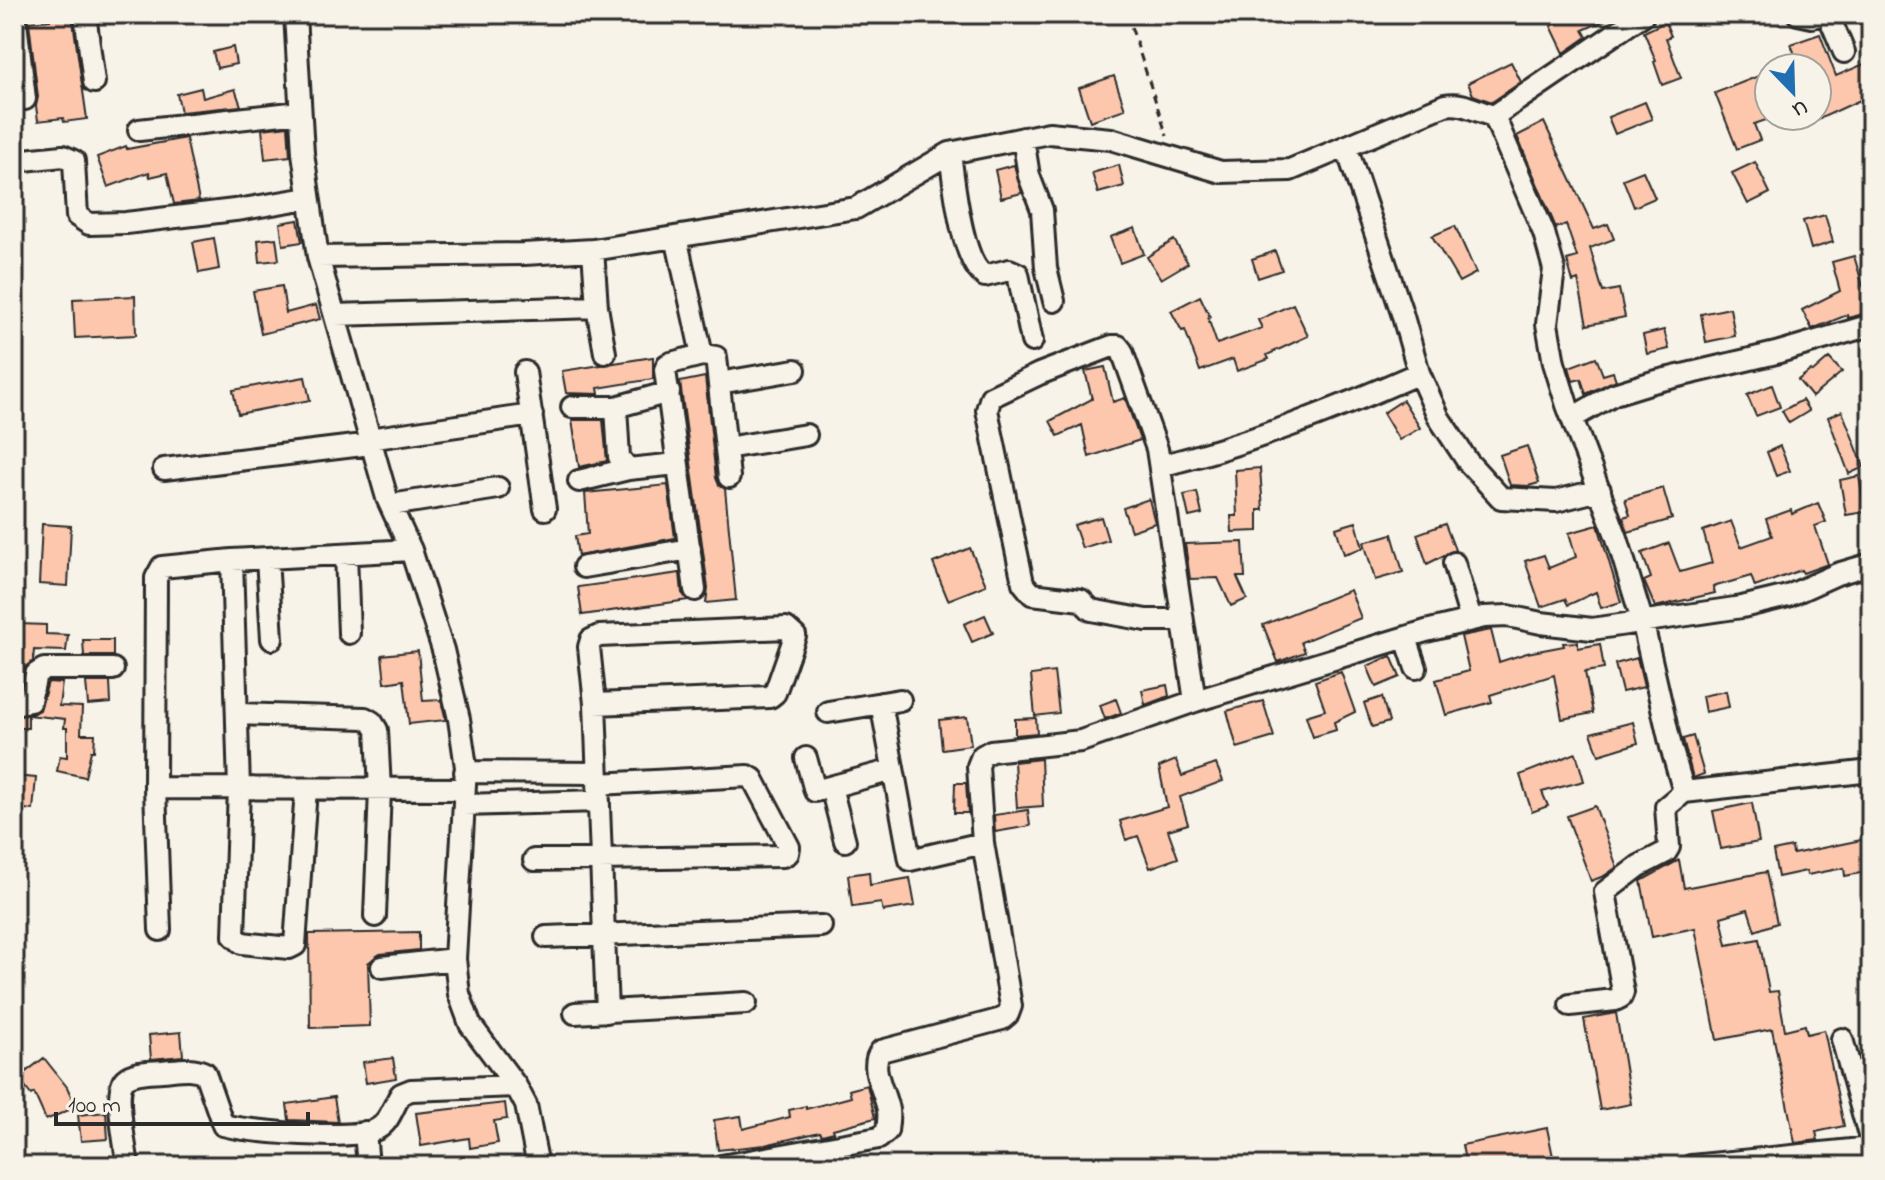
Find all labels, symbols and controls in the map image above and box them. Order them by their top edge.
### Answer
north arrow [1753,52,1833,132]
text: U [1787,90,1812,125]
scale bar [56,1076,308,1126]
text: 100 m [68,1089,121,1124]

